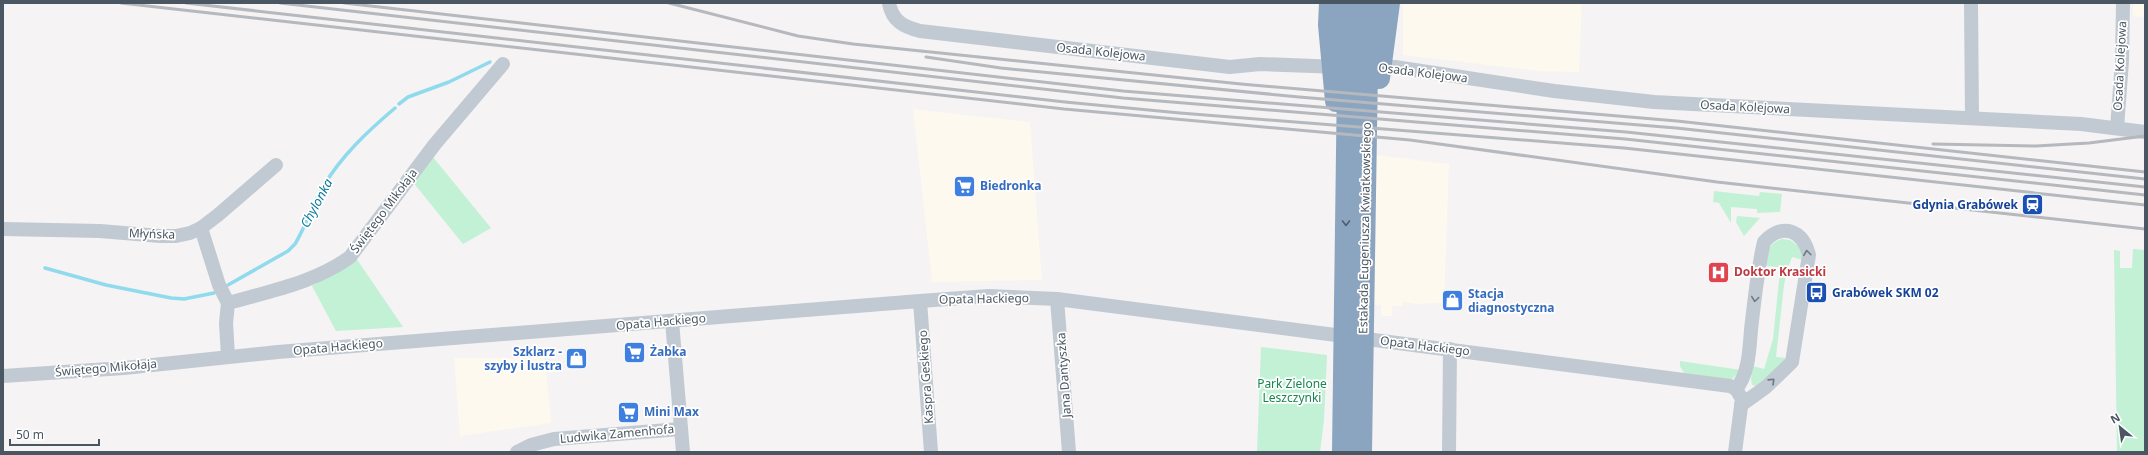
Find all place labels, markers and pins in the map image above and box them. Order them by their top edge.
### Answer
supermarket icon: Biedronka [951,173,977,199]
place label: Biedronka [980,177,1041,194]
station icon: Gdynia Grabówek [2020,192,2046,218]
place label: Gdynia Grabówek [1912,196,2019,213]
hospital icon: Doktor Krasicki [1705,259,1731,285]
place label: Doktor Krasicki [1734,263,1826,280]
bus stop icon: Grabówek SKM 02 [1803,280,1829,306]
place label: Grabówek SKM 02 [1832,284,1939,301]
place label: Stacja diagnostyczna [1468,285,1554,316]
shop icon: Stacja diagnostyczna [1439,288,1465,314]
supermarket icon: Żabka [622,339,648,365]
place label: Szklarz - szyby i lustra [484,343,562,374]
place label: Żabka [650,343,686,360]
shop icon: Szklarz - szyby i lustra [564,346,590,372]
supermarket icon: Mini Max [615,399,641,425]
place label: Mini Max [644,403,699,420]

